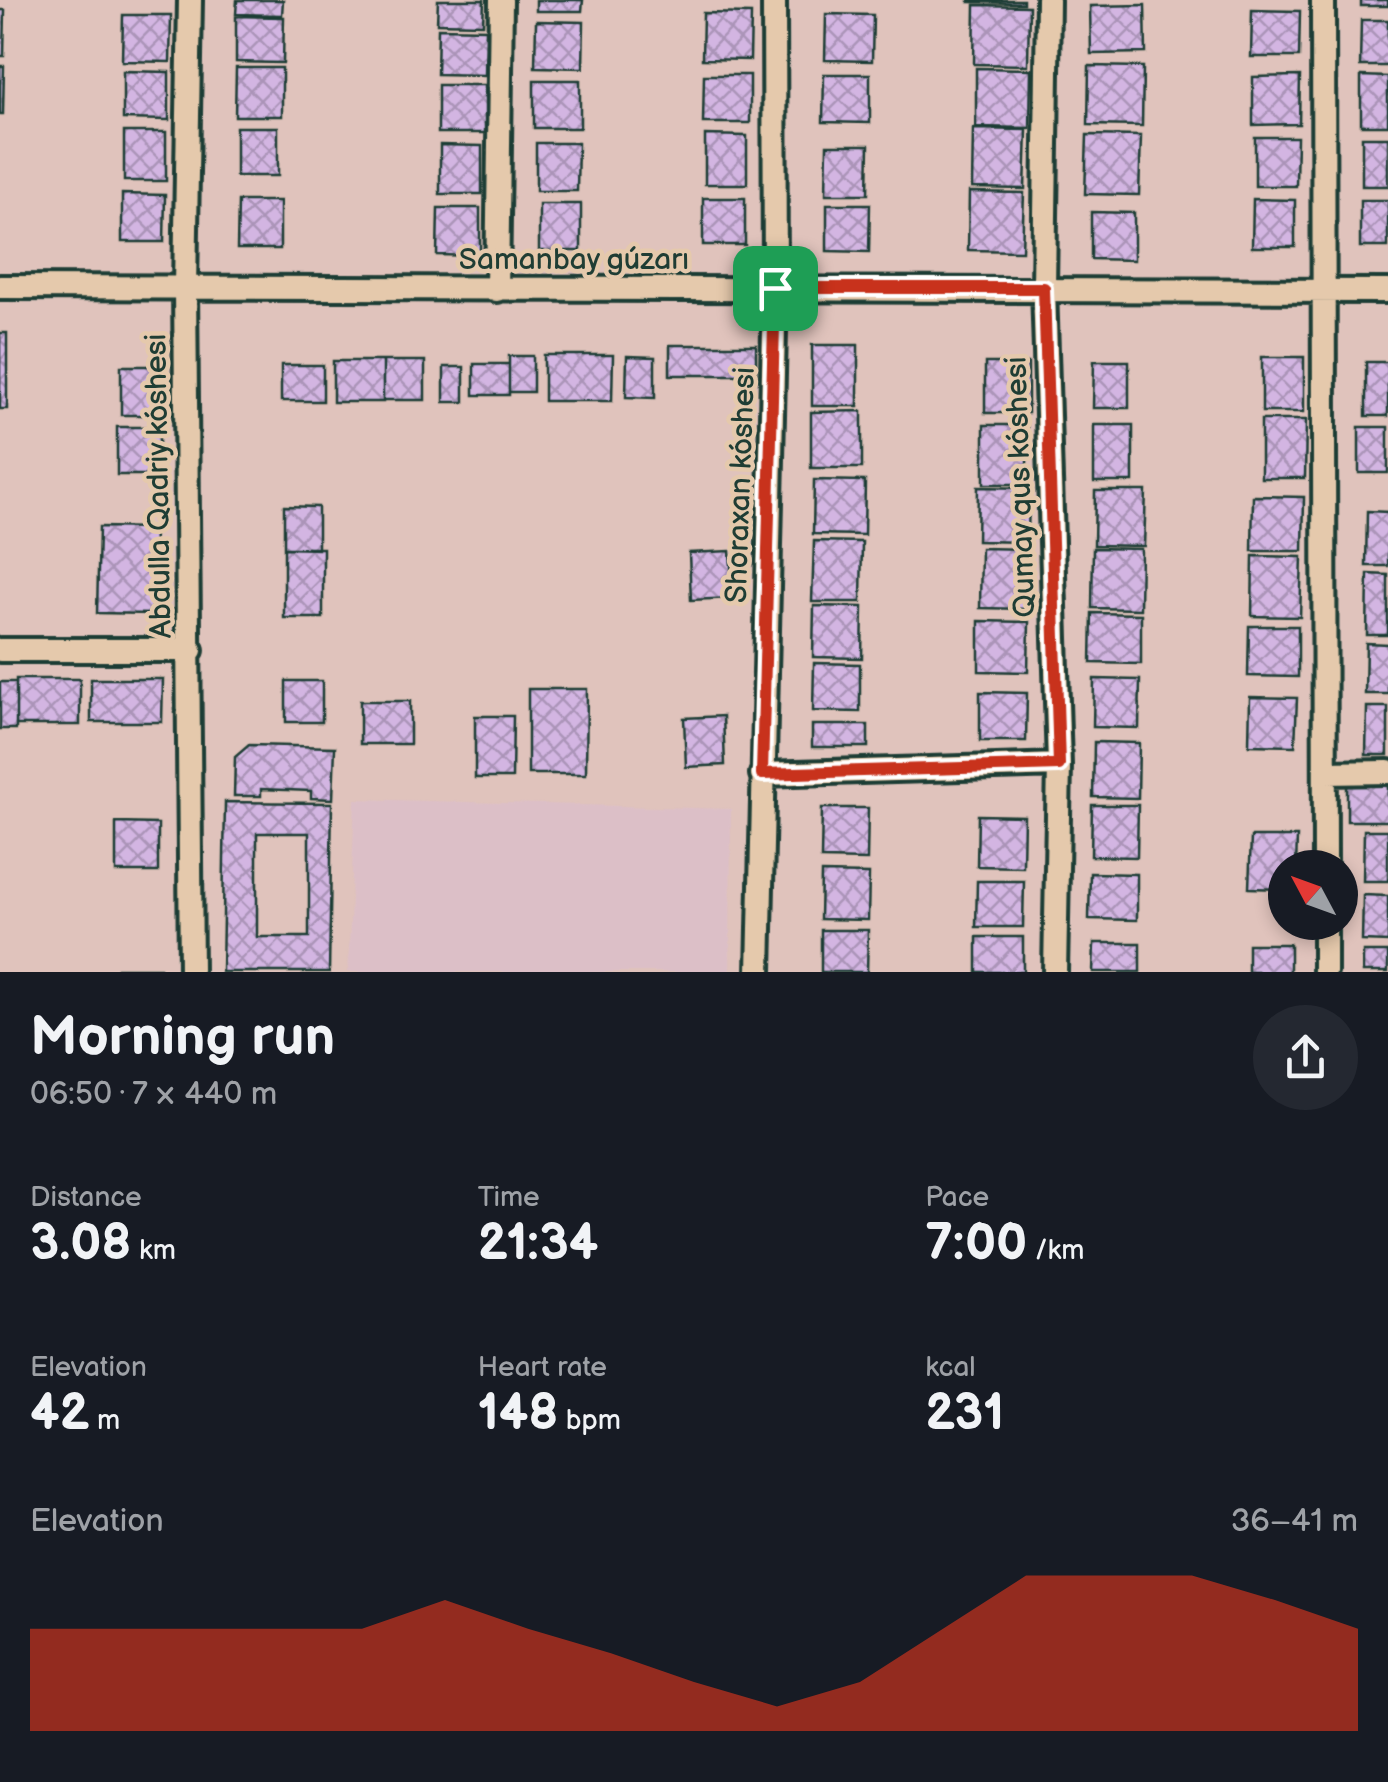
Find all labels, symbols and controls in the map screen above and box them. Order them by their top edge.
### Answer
street label: Samanbay gúzarı [459,242,689,278]
pin [733,246,818,331]
icon: arrive [748,261,803,316]
street label: Abdulla Qadriy kóshesi [138,333,180,639]
street label: Qumay qus kóshesi [998,356,1044,618]
street label: Shoraxan kóshesi [719,366,763,604]
north arrow [1268,850,1358,940]
map controls [1268,850,1358,940]
text: Morning run [30,1004,335,1071]
button: share [1253,1005,1358,1110]
text: 06:50 · 7 × 440 m [30,1075,277,1114]
text: Distance [30,1181,142,1214]
text: Time [478,1181,540,1214]
text: Pace [925,1181,989,1214]
text: 3.08 [30,1214,131,1274]
text: 21:34 [478,1214,598,1274]
text: 7:00 [925,1214,1027,1274]
text: km [131,1234,176,1267]
text: /km [1027,1234,1084,1267]
text: Elevation [30,1351,147,1384]
text: Heart rate [478,1351,607,1384]
text: kcal [925,1351,976,1384]
text: 42 [30,1384,89,1444]
text: 148 [478,1384,558,1444]
text: 231 [925,1384,1004,1444]
text: m [89,1404,120,1437]
text: bpm [558,1404,621,1437]
text: Elevation [30,1502,163,1541]
text: 36–41 m [1231,1502,1358,1541]

